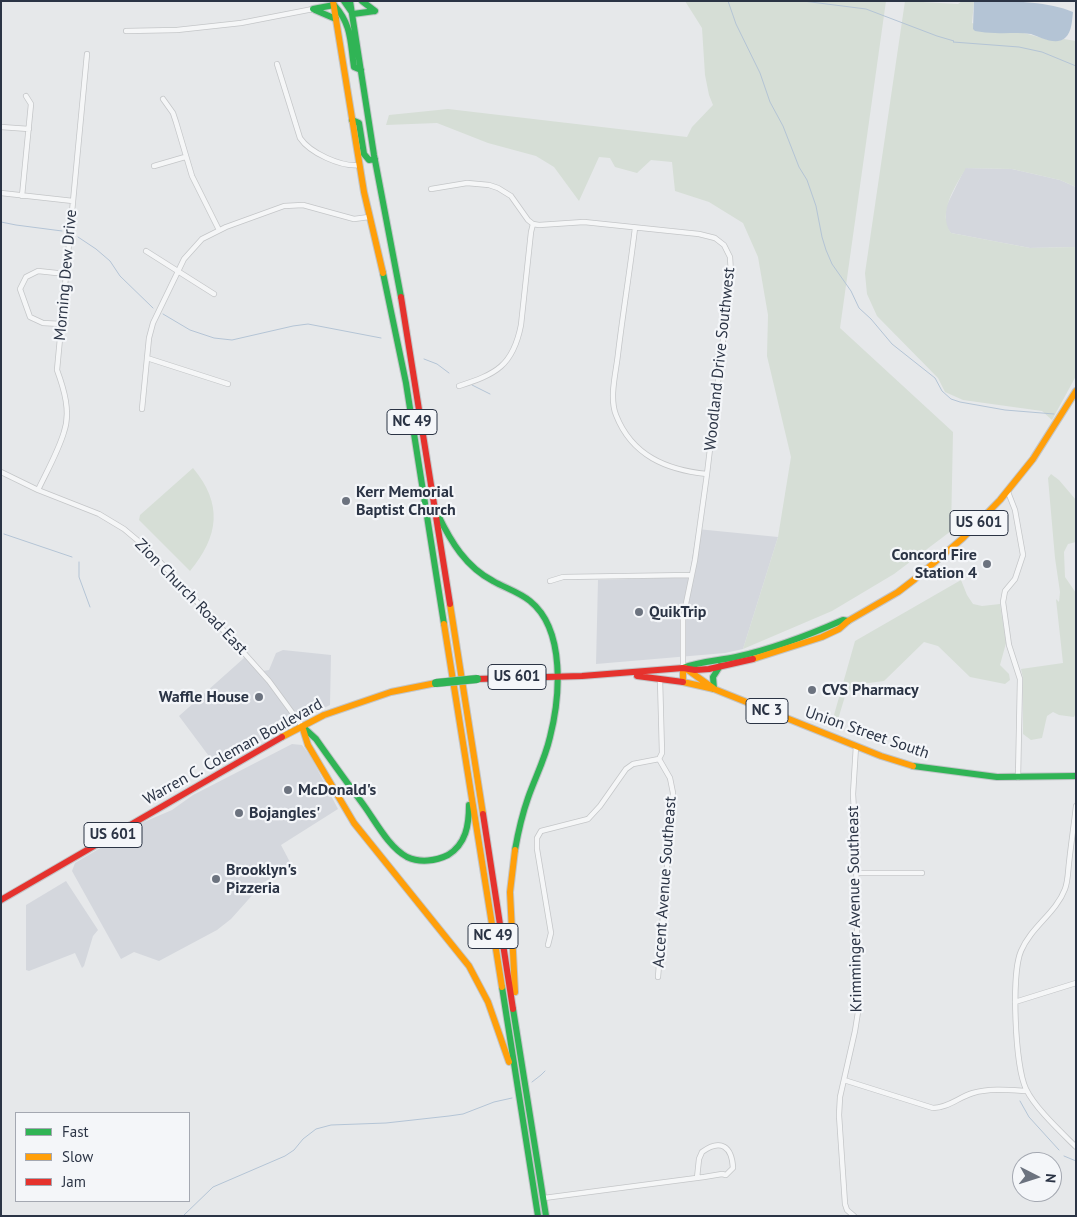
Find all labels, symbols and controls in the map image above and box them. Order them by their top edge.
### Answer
street label: Morning Dew Drive [51,209,81,341]
street label: Woodland Drive Southwest [701,266,739,452]
road number: NC 49 [387,410,437,434]
place label: Kerr Memorial Baptist Church [356,482,456,520]
marker: Kerr Memorial Baptist Church [340,495,352,507]
road number: US 601 [950,510,1008,536]
street label: Zion Church Road East [131,535,251,659]
place label: Concord Fire Station 4 [892,545,977,583]
marker: Concord Fire Station 4 [981,558,993,570]
place label: QuikTrip [649,602,706,622]
marker: QuikTrip [633,606,645,618]
road number: US 601 [488,664,546,690]
place label: CVS Pharmacy [822,680,919,700]
marker: CVS Pharmacy [806,684,818,696]
place label: Waffle House [159,687,249,707]
marker: Waffle House [253,691,265,703]
street label: Warren C. Coleman Boulevard [140,695,326,809]
road number: NC 3 [746,698,788,724]
street label: Union Street South [802,703,932,763]
place label: McDonald's [298,780,376,800]
marker: McDonald's [282,784,294,796]
street label: Accent Avenue Southeast [649,796,681,968]
place label: Bojangles' [249,803,320,823]
street label: Krimminger Avenue Southeast [844,805,866,1013]
marker: Bojangles' [233,807,245,819]
road number: US 601 [84,822,142,848]
place label: Brooklyn's Pizzeria [226,860,297,898]
marker: Brooklyn's Pizzeria [210,873,222,885]
road number: NC 49 [468,924,518,948]
legend [15,1112,190,1202]
text: Fast [62,1122,89,1141]
text: Slow [62,1147,93,1166]
north arrow [1012,1152,1062,1202]
text: Jam [62,1172,86,1191]
text: N [1042,1173,1060,1184]

